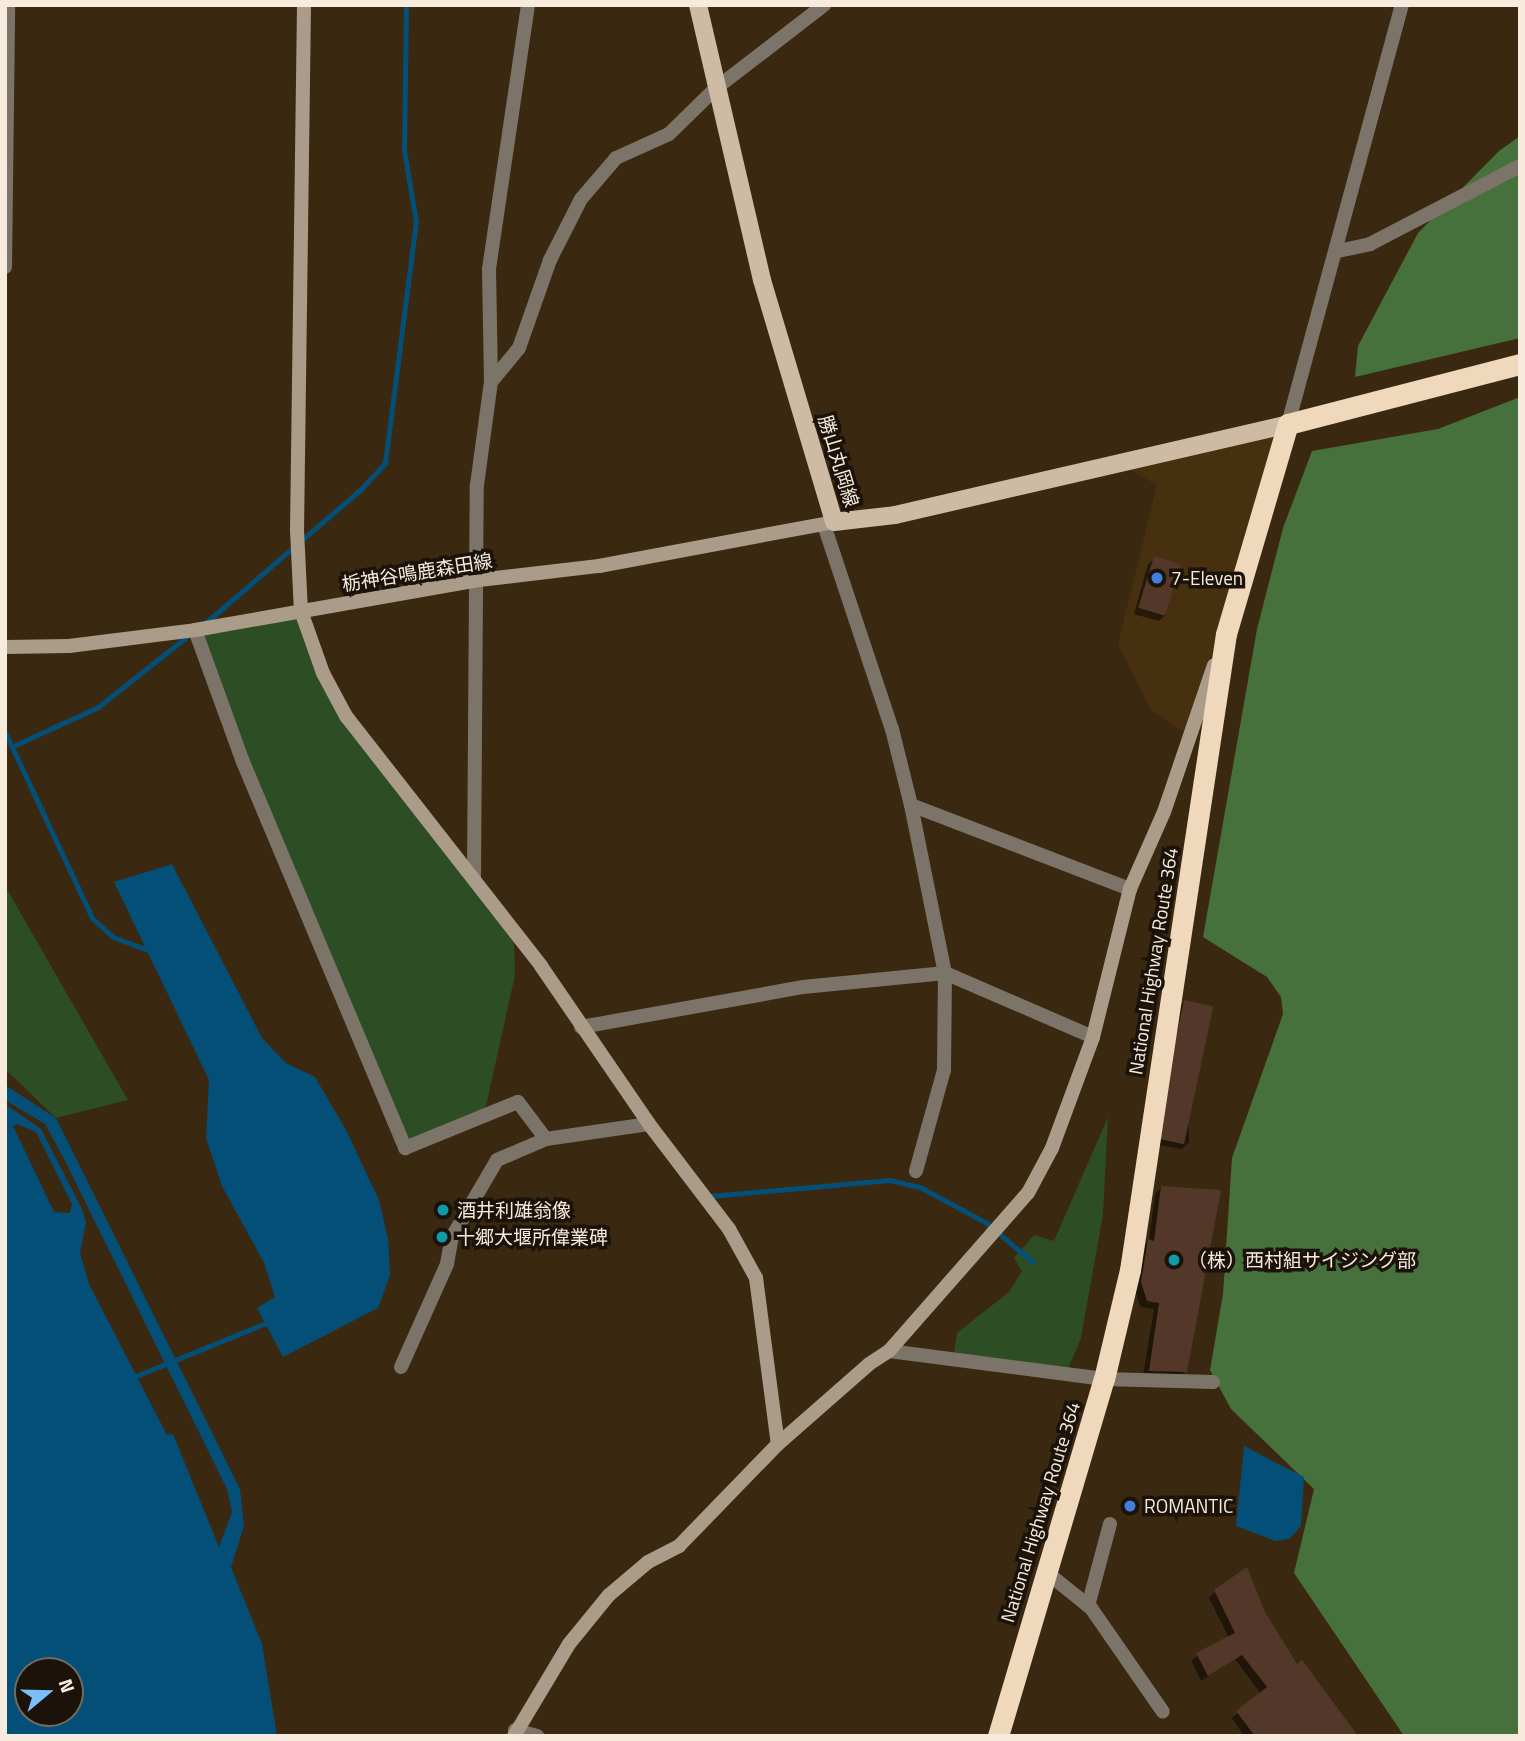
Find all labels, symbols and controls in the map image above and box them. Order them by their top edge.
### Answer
street label: 勝山丸岡線 [814,412,864,510]
street label: 栃神谷鳴鹿森田線 [340,549,494,595]
place label: 7-Eleven [1171,567,1243,589]
marker: 7-Eleven [1149,570,1165,586]
street label: National Highway Route 364 [1124,846,1182,1076]
place label: 酒井利雄翁像 [457,1199,571,1221]
marker: 酒井利雄翁像 [435,1202,451,1218]
place label: 十郷大堰所偉業碑 [456,1226,608,1248]
marker: 十郷大堰所偉業碑 [434,1229,450,1245]
place label: （株）西村組サイジング部 [1188,1249,1416,1271]
marker: （株）西村組サイジング部 [1166,1252,1182,1268]
street label: National Highway Route 364 [996,1399,1084,1625]
place label: ROMANTIC [1144,1495,1233,1517]
marker: ROMANTIC [1122,1498,1138,1514]
north arrow [14,1657,84,1727]
text: N [52,1675,83,1697]

